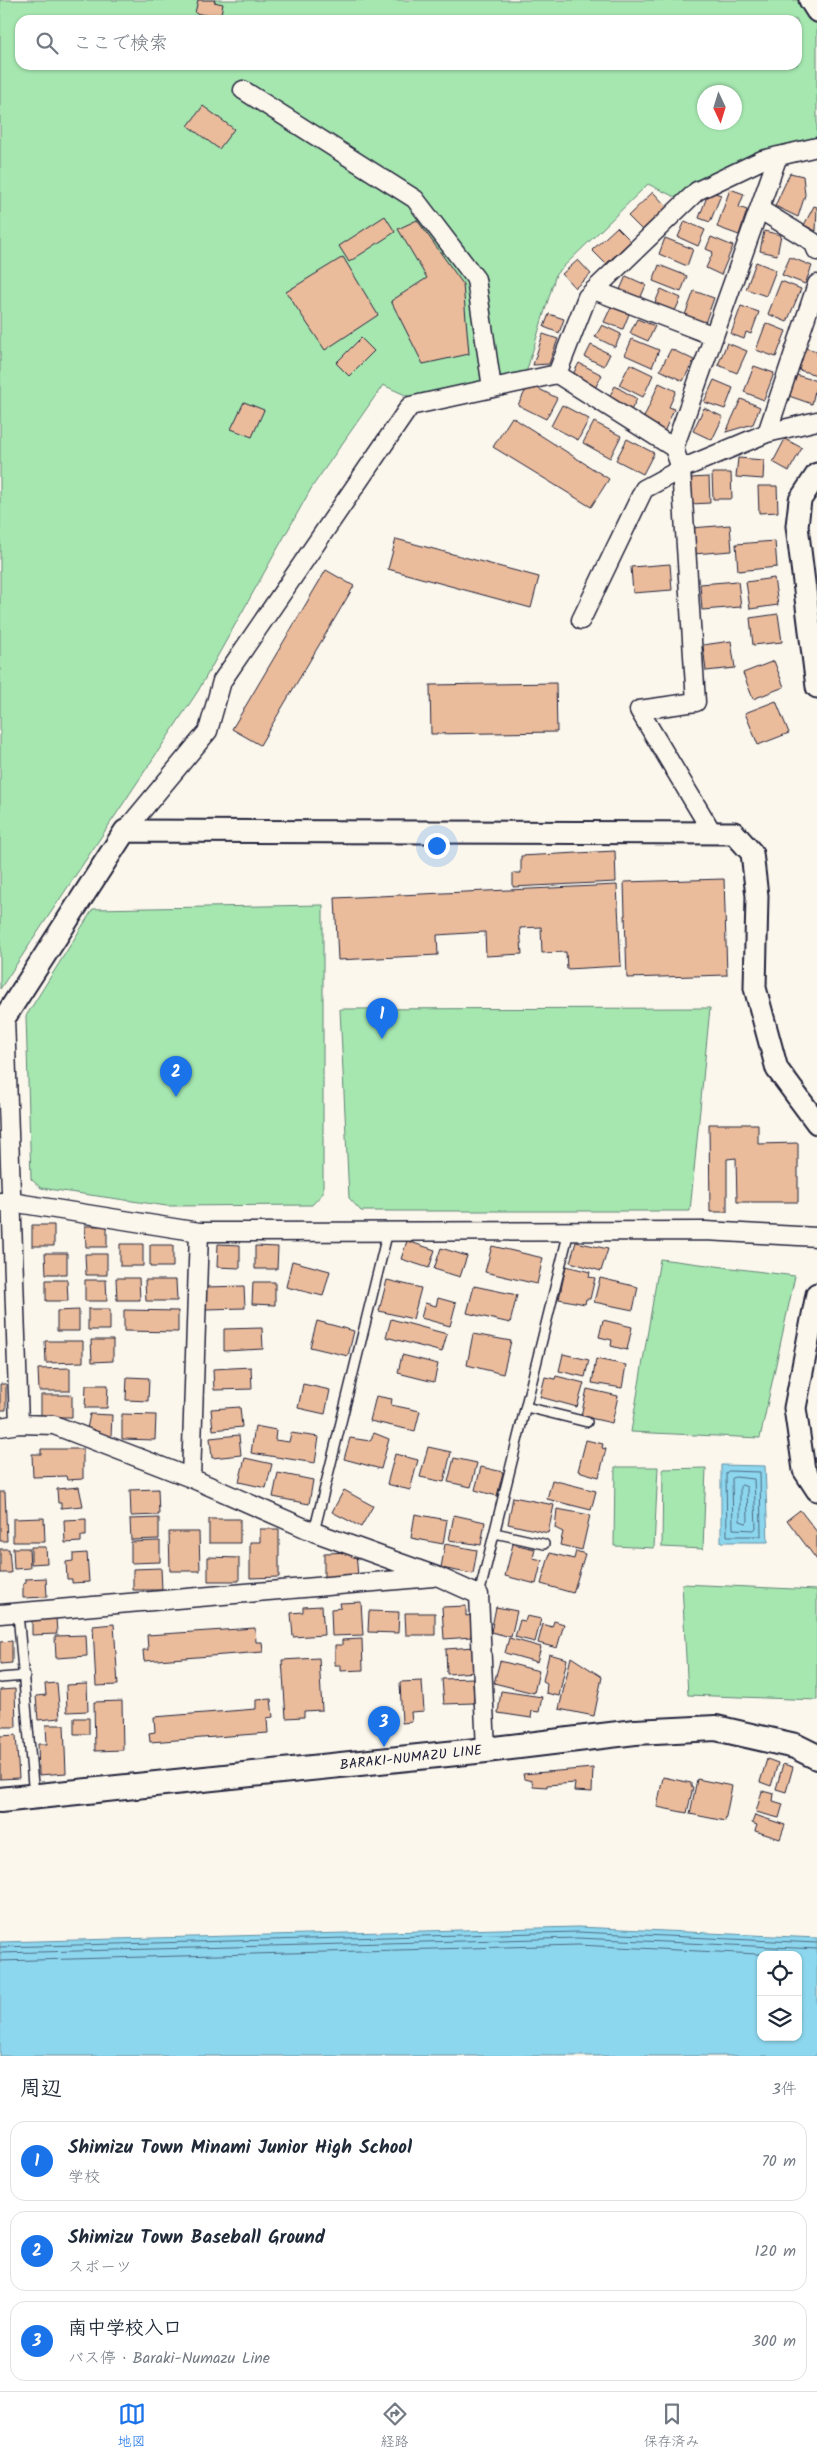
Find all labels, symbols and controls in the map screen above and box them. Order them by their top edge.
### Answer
search box [15,15,802,70]
icon: search [33,29,61,57]
text: ここで検索 [73,29,168,59]
north arrow [697,85,742,130]
your location [424,833,450,859]
pin: 1 [366,998,398,1039]
pin: 2 [160,1056,192,1097]
pin: 3 [368,1706,400,1747]
street label: BARAKI-NUMAZU LINE [339,1740,484,1776]
map controls [757,1951,802,2041]
button: locate [757,1951,802,1996]
button: layers [757,1996,802,2041]
text: 周辺 [20,2073,62,2106]
text: 3件 [772,2077,797,2102]
text: Shimizu Town Minami Junior High School [68,2133,412,2163]
text: 1 [35,2149,39,2174]
text: 70 m [761,2149,796,2174]
text: 学校 [68,2165,100,2190]
text: Shimizu Town Baseball Ground [68,2223,325,2253]
text: 2 [32,2239,42,2264]
text: 120 m [755,2239,796,2264]
text: スポーツ [68,2255,132,2280]
text: 南中学校入口 [68,2314,182,2344]
text: 3 [33,2329,41,2354]
text: 300 m [752,2329,796,2354]
text: バス停 · Baraki-Numazu Line [68,2346,270,2371]
tab: 地図 [118,2400,146,2453]
tab: 経路 [381,2400,409,2453]
tab: 保存済み [644,2400,700,2453]

